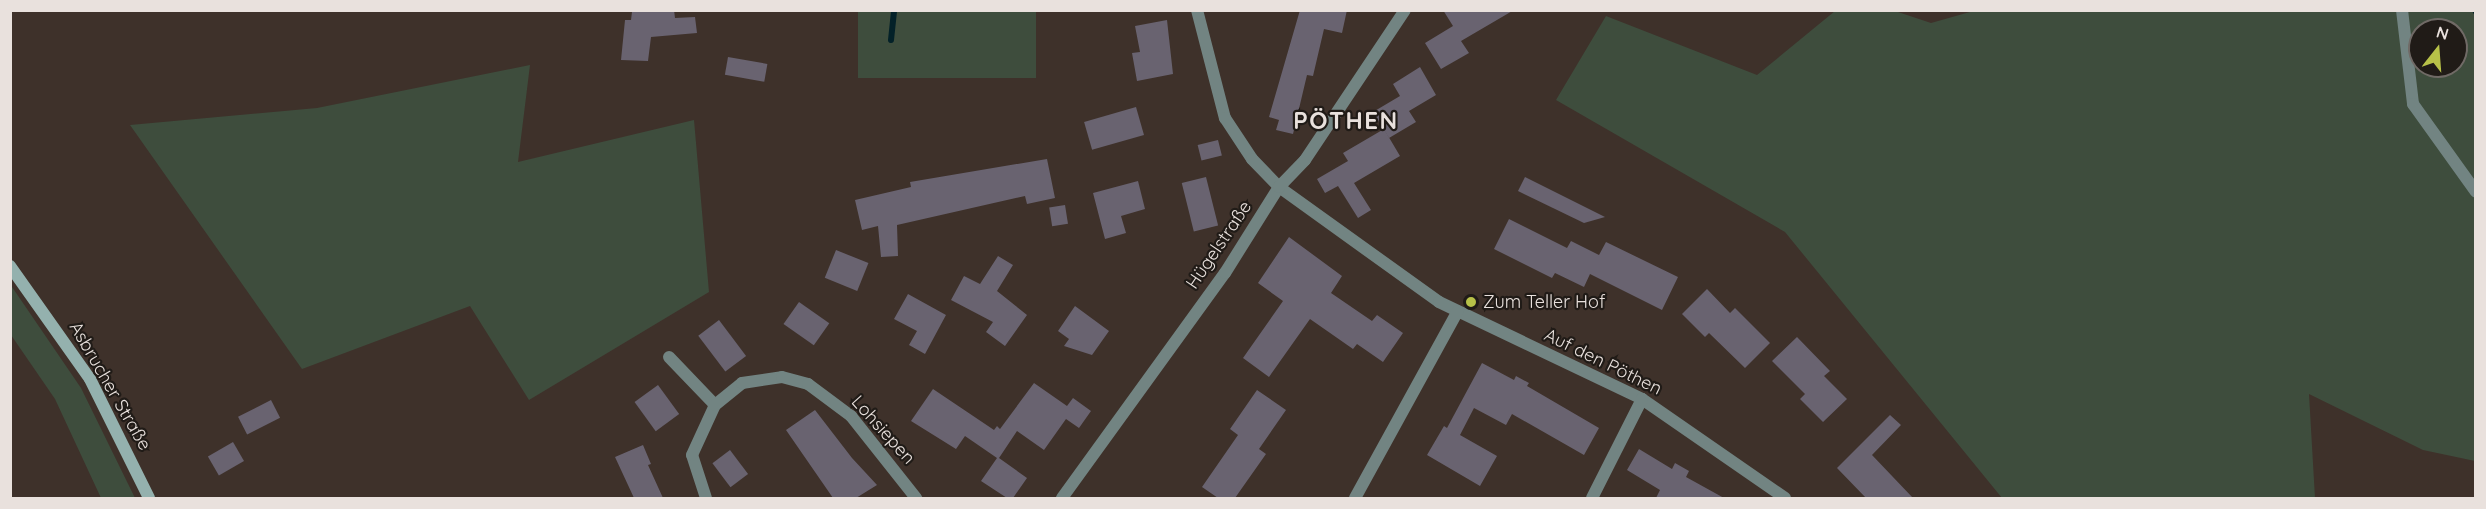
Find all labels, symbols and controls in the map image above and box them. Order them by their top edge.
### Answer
north arrow [2408,18,2468,78]
text: N [2434,21,2451,44]
district label: PÖTHEN [1293,107,1399,135]
street label: Hügelstraße [1182,197,1256,293]
place label: Zum Teller Hof [1483,291,1605,313]
marker: Zum Teller Hof [1464,295,1478,309]
street label: Asbrucher Straße [64,318,156,454]
street label: Auf den Pöthen [1541,324,1665,400]
street label: Lohsiepen [847,391,919,469]

